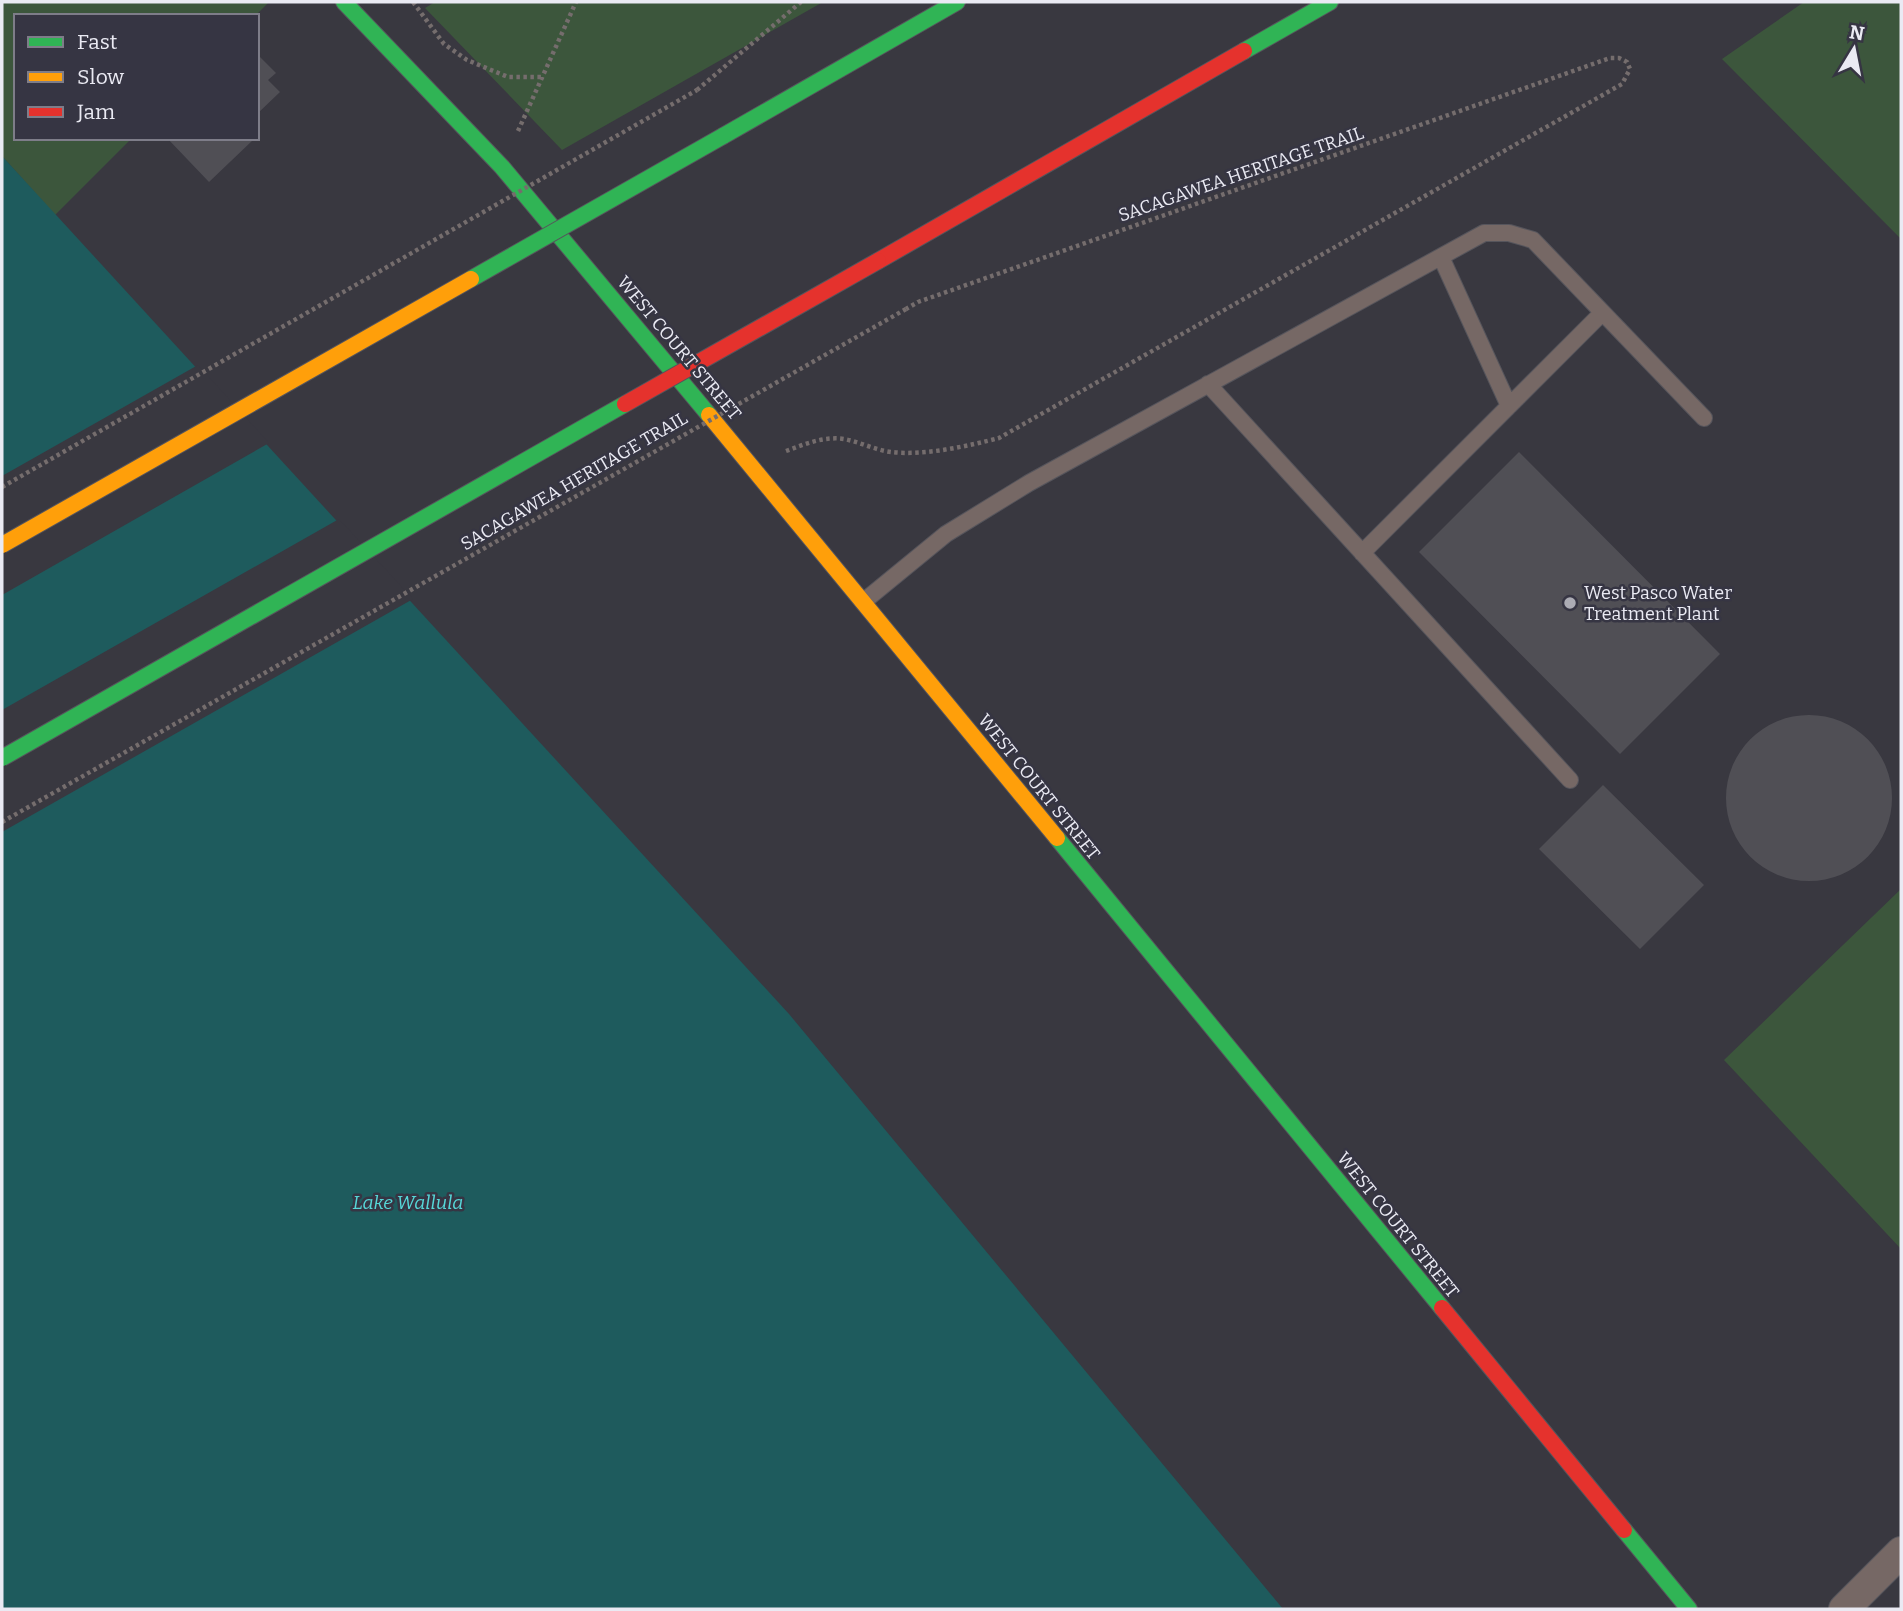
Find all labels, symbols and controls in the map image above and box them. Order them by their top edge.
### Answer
legend [14,14,259,140]
north arrow [1819,14,1889,84]
text: N [1848,20,1866,45]
text: Fast [77,29,118,55]
text: Slow [77,64,124,90]
text: Jam [76,99,115,125]
street label: SACAGAWEA HERITAGE TRAIL [1115,122,1367,226]
street label: WEST COURT STREET [612,272,746,425]
street label: SACAGAWEA HERITAGE TRAIL [457,407,691,555]
place label: West Pasco Water Treatment Plant [1584,582,1732,625]
marker: West Pasco Water Treatment Plant [1562,595,1578,611]
street label: WEST COURT STREET [973,710,1105,865]
street label: WEST COURT STREET [1332,1148,1464,1303]
water label: Lake Wallula [353,1191,463,1214]

